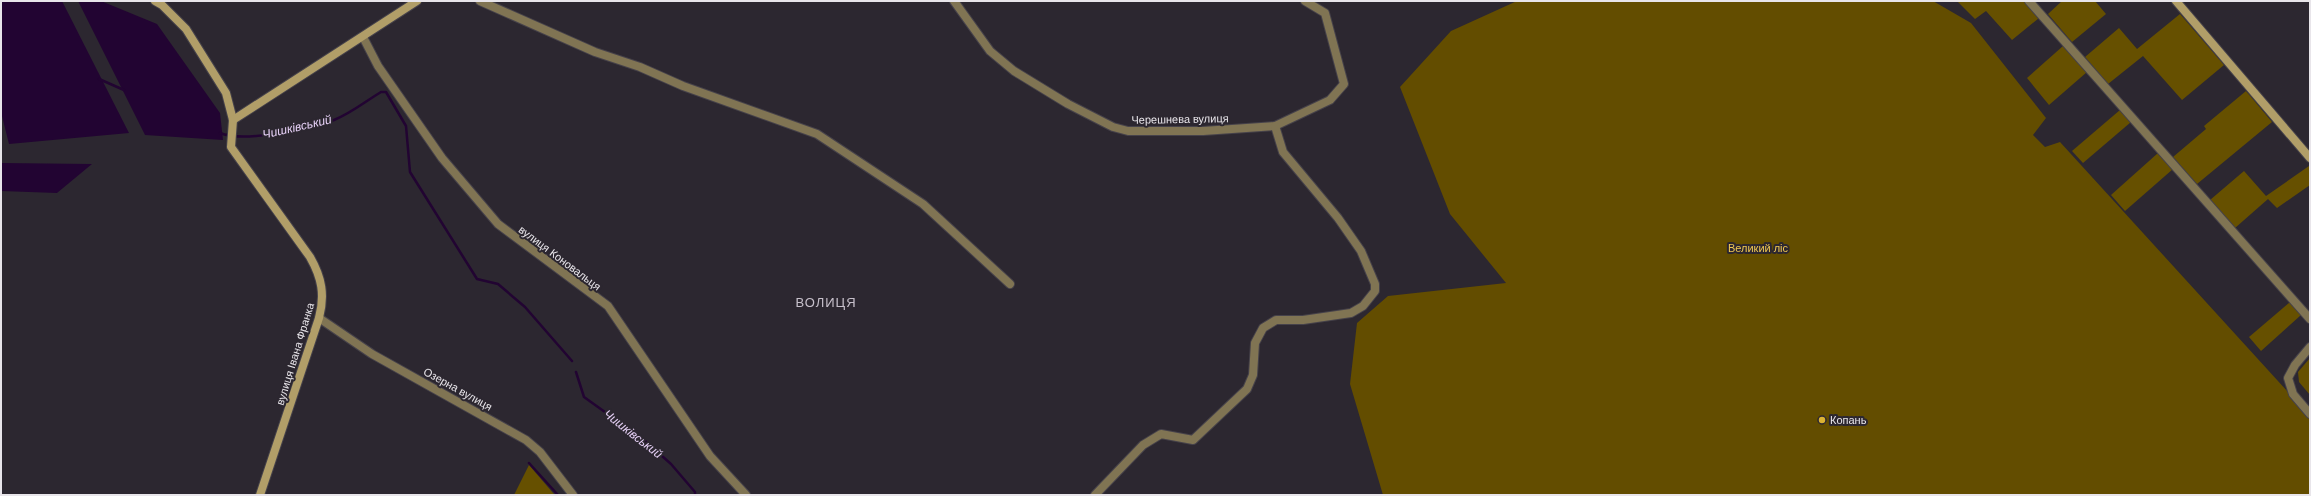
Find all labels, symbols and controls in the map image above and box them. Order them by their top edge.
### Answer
water label: Чишківський [261,111,333,143]
street label: Черешнева вулиця [1131,111,1229,127]
street label: вулиця Коновальця [516,222,604,294]
park label: Великий ліс [1728,241,1789,255]
district label: ВОЛИЦЯ [795,294,857,311]
street label: вулиця Івана Франка [273,300,318,407]
street label: Озерна вулиця [421,364,495,414]
water label: Чишківський [600,406,666,462]
place label: Копань [1830,413,1867,427]
marker: Копань [1817,415,1827,425]

